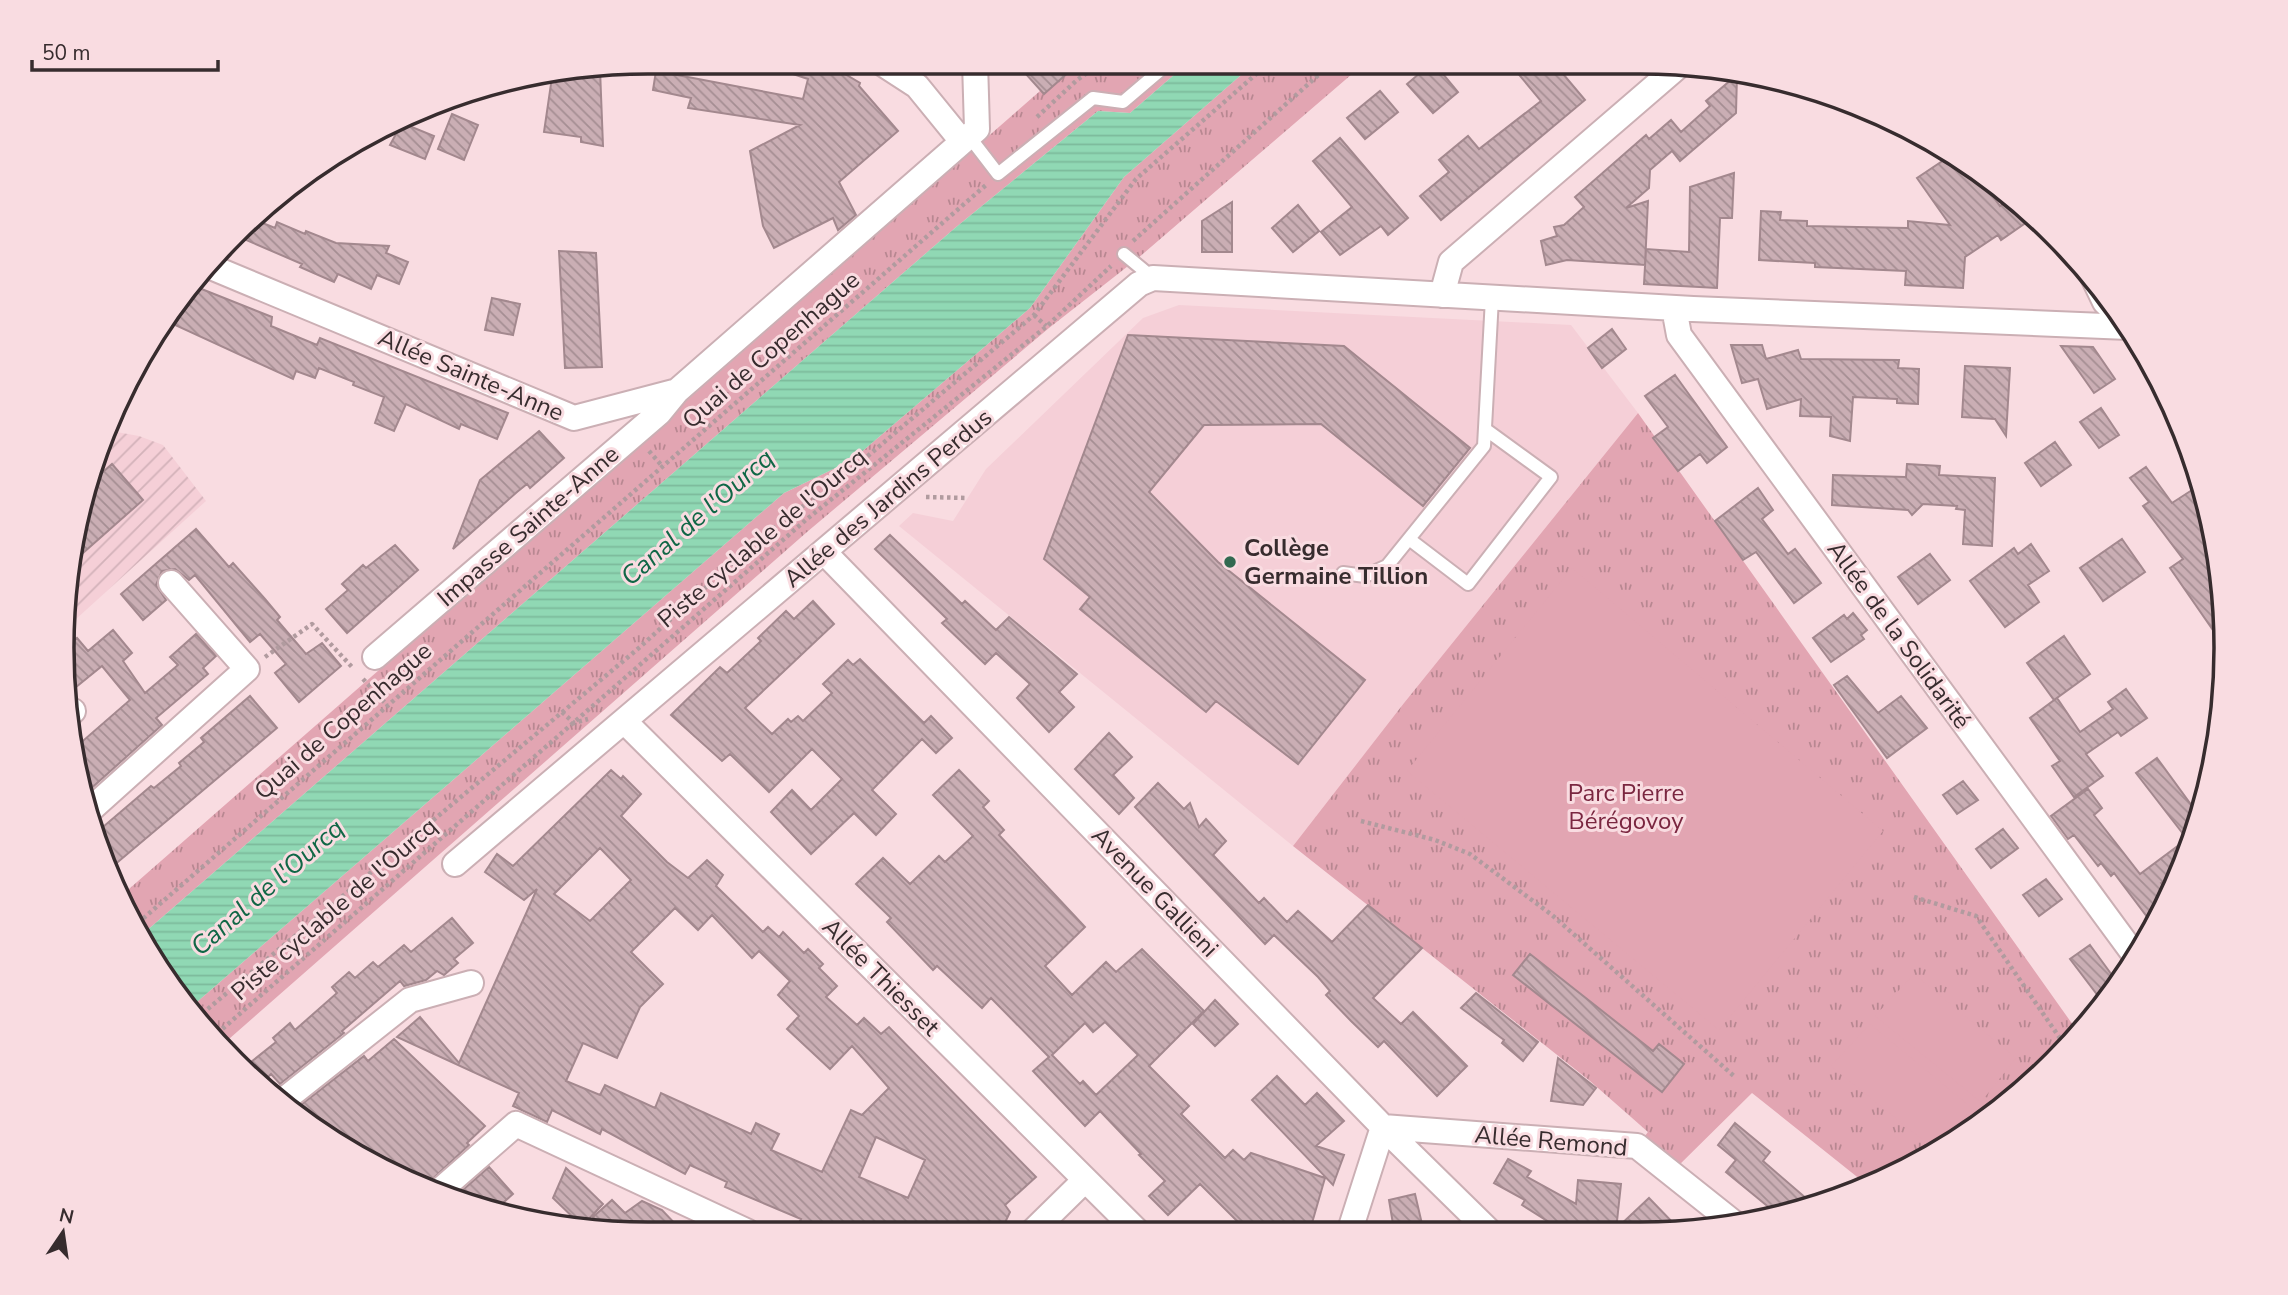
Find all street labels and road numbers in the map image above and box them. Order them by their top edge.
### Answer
street label: Quai de Copenhague [676,264,866,436]
street label: Allée Sainte-Anne [373,321,569,429]
street label: Allée des Jardins Perdus [777,401,999,595]
street label: Impasse Sainte-Anne [430,438,626,614]
street label: Piste cyclable de l'Ourcq [651,441,873,635]
street label: Allée de la Solidarité [1820,535,1978,735]
street label: Quai de Copenhague [248,635,438,807]
street label: Piste cyclable de l'Ourcq [224,811,444,1007]
street label: Avenue Gallieni [1085,820,1225,964]
street label: Allée Thiesset [815,911,947,1043]
street label: Allée Remond [1473,1118,1629,1164]

